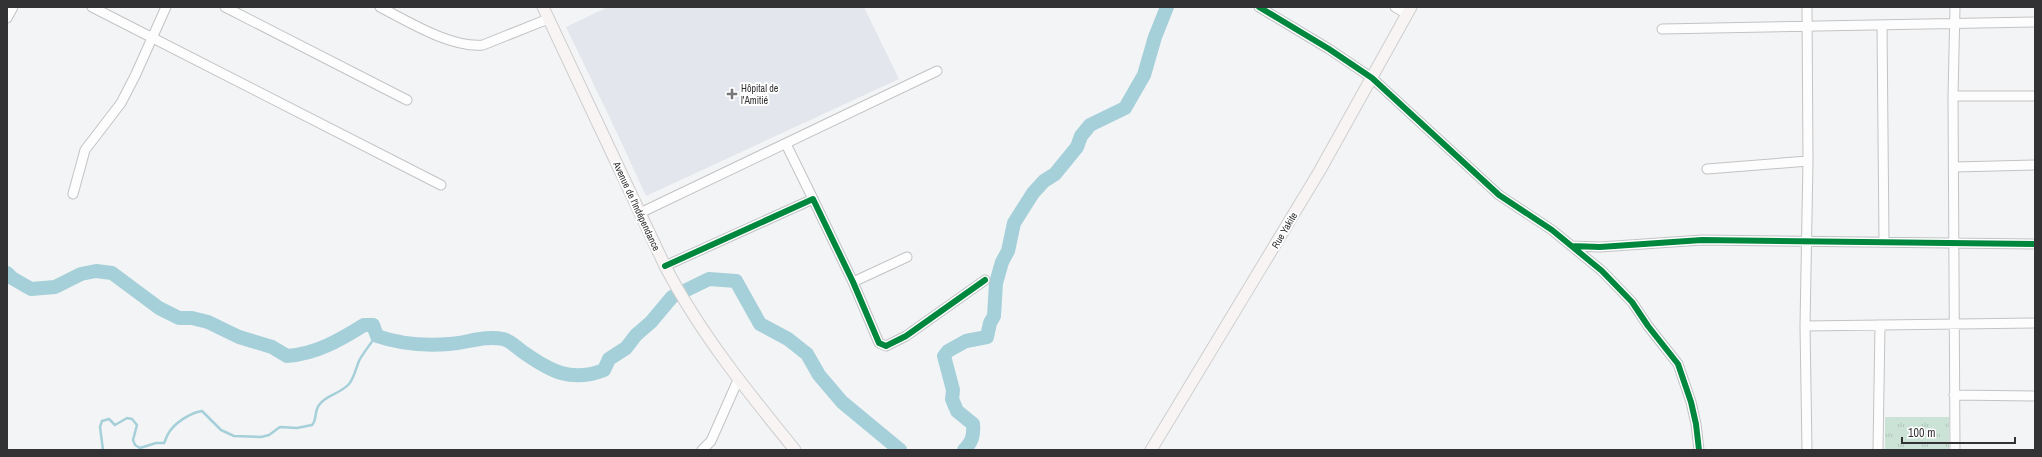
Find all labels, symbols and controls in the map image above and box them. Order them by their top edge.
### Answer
place label: Hôpital de l'Amitié [741,82,779,107]
marker: Hôpital de l'Amitié [726,88,738,100]
street label: Avenue de l'Indépendance [610,159,663,253]
street label: Rue Yakite [1269,209,1300,251]
scale bar [1902,419,2015,445]
text: 100 m [1908,425,1935,441]

